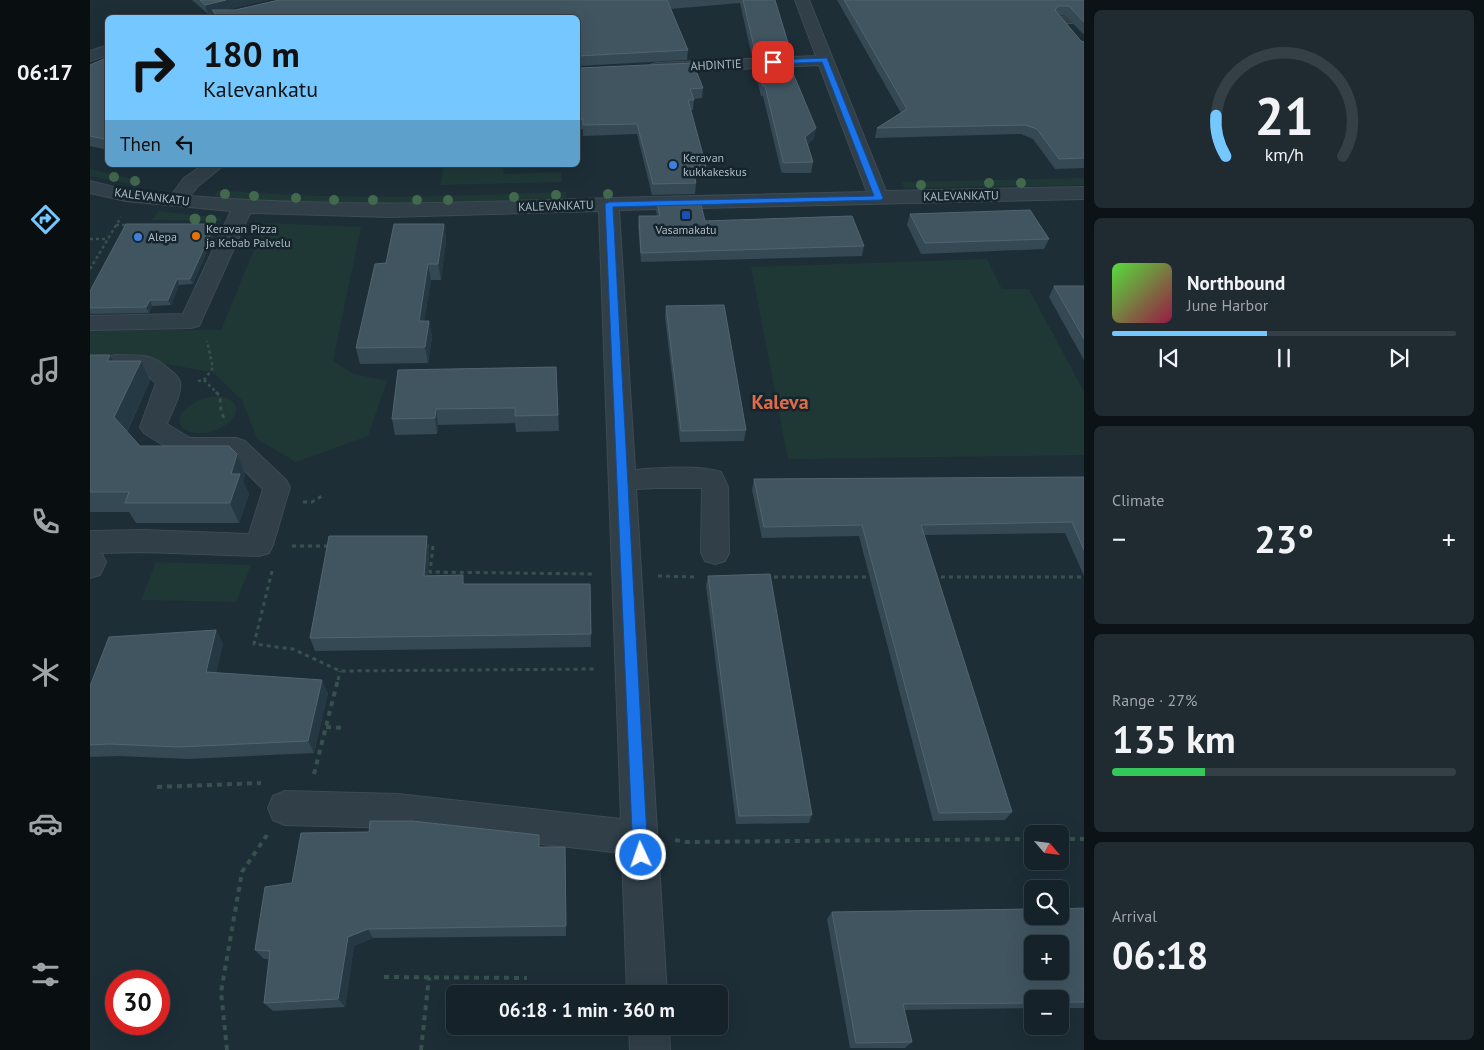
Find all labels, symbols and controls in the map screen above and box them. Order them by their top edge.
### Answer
text: 180 m [203,31,300,77]
icon: right [120,35,185,100]
pin [752,41,794,83]
icon: arrive [759,48,787,76]
street label: AHDINTIE [690,56,742,73]
text: 06:17 [17,58,73,86]
text: Kalevankatu [203,75,318,103]
text: 21 [1255,82,1313,149]
icon: left [171,130,199,158]
text: Then [120,132,161,156]
text: km/h [1264,143,1304,166]
place label: Keravan kukkakeskus [683,150,747,179]
marker: Keravan kukkakeskus [667,159,679,171]
street label: KALEVANKATU [114,184,191,209]
street label: KALEVANKATU [923,187,999,204]
street label: KALEVANKATU [518,197,594,214]
icon: directions [28,202,63,237]
marker: Vasamakatu [680,209,692,221]
place label: Keravan Pizza ja Kebab Palvelu [206,221,291,250]
place label: Vasamakatu [654,222,717,237]
place label: Alepa [148,229,177,244]
marker: Keravan Pizza ja Kebab Palvelu [190,230,202,242]
marker: Alepa [132,231,144,243]
text: Northbound [1187,271,1285,295]
text: June Harbor [1187,295,1268,315]
icon: previous [1155,344,1183,372]
icon: pause [1270,344,1298,372]
icon: next [1385,344,1413,372]
icon: music [28,353,63,388]
district label: Kaleva [751,389,809,415]
text: Climate [1112,490,1164,510]
icon: phone [28,504,63,539]
text: 23° [1254,514,1314,563]
text: − [1112,520,1126,557]
text: + [1442,520,1456,557]
icon: climate [28,655,63,690]
text: Range · 27% [1112,690,1197,710]
text: 135 km [1112,714,1236,763]
icon: car [28,806,63,841]
north arrow [1024,825,1069,870]
map controls [1024,825,1069,1035]
position arrow [614,828,666,880]
button: search [1024,880,1069,925]
text: Arrival [1112,906,1157,926]
text: 06:18 [1112,930,1208,979]
button: + [1024,935,1069,980]
icon: filters [28,957,63,992]
speed limit sign: 30 [105,970,170,1035]
button: − [1024,990,1069,1035]
text: 06:18 · 1 min · 360 m [499,998,675,1022]

